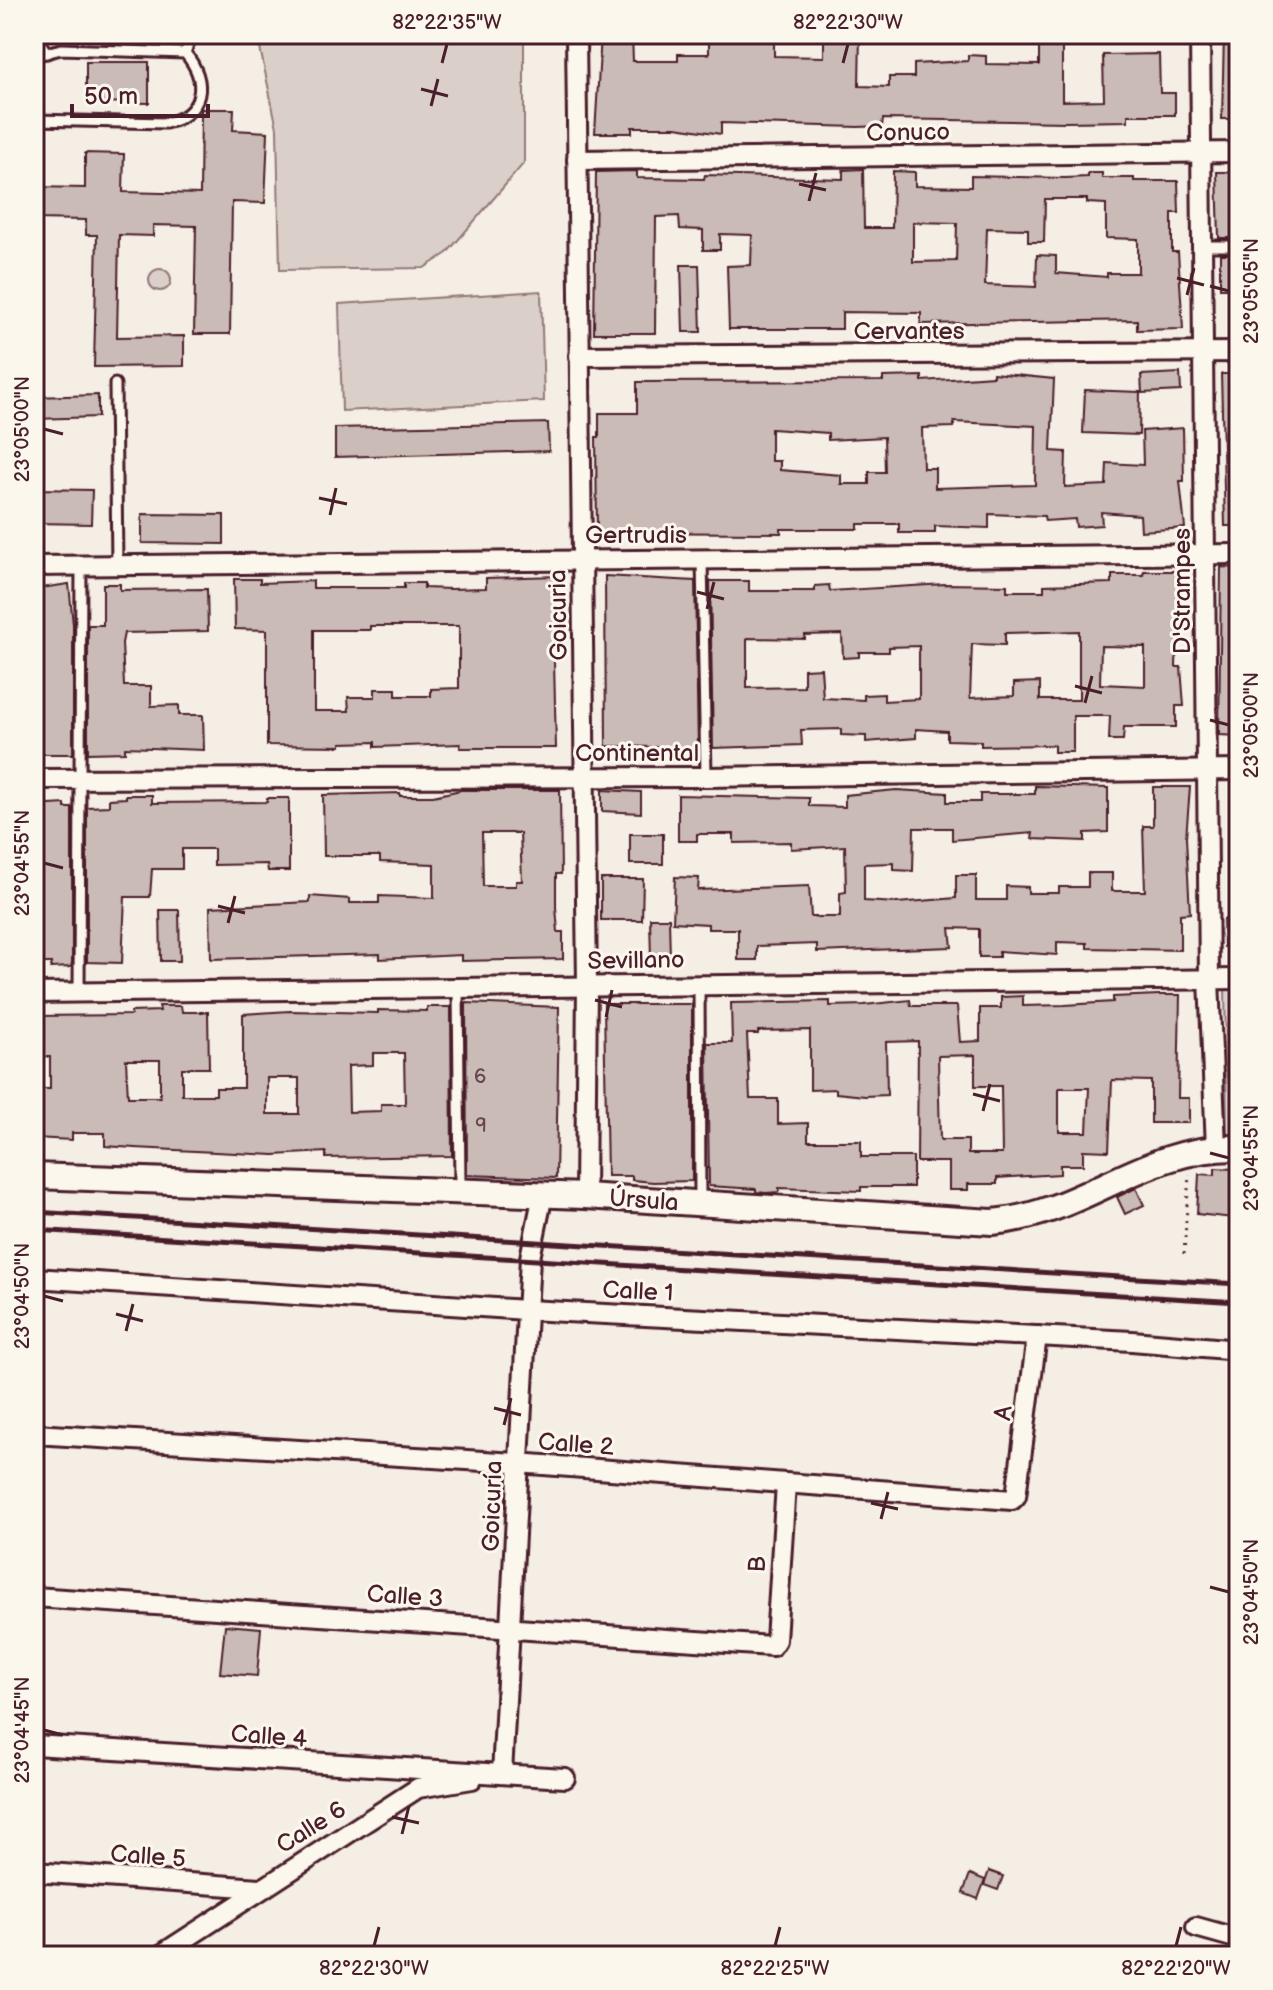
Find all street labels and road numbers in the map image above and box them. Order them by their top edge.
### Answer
street label: Conuco [866,117,950,148]
street label: Cervantes [853,317,965,346]
street label: Gertrudis [585,521,687,550]
street label: D'Strampes [1168,528,1197,654]
street label: Goicuria [543,569,574,661]
street label: Continental [575,739,699,768]
street label: Sevillano [587,945,685,976]
street label: Úrsula [608,1183,680,1217]
street label: Calle 1 [602,1275,674,1308]
street label: A [988,1404,1019,1422]
street label: Calle 2 [537,1427,615,1462]
street label: Goicuría [476,1460,509,1552]
street label: B [743,1555,772,1573]
street label: Calle 3 [366,1579,444,1614]
street label: Calle 4 [230,1719,309,1754]
street label: Calle 6 [271,1795,351,1860]
street label: Calle 5 [109,1839,187,1874]

